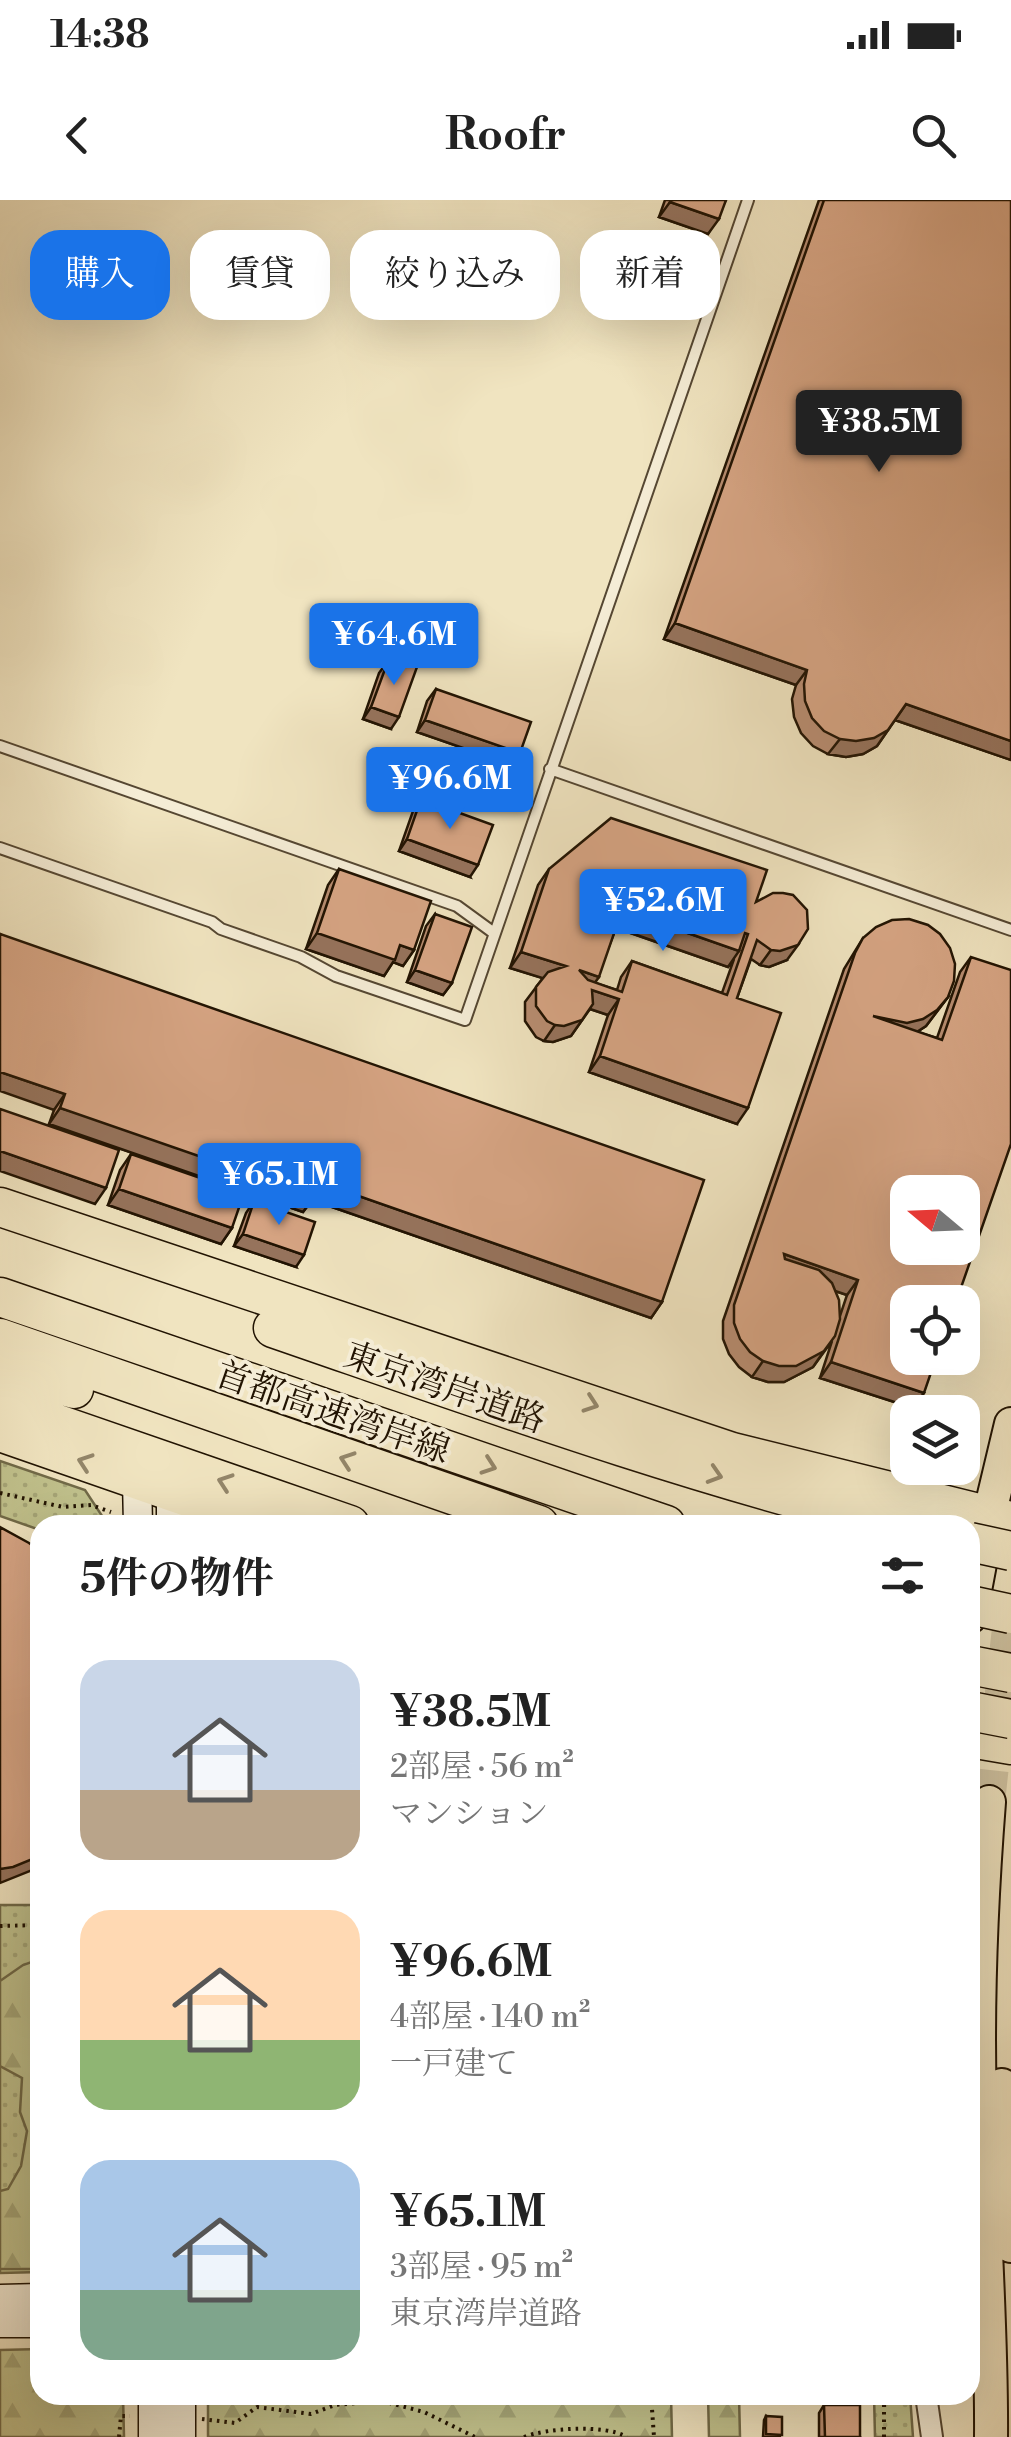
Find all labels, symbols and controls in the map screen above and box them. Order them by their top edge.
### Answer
text: 14:38 [50,12,150,59]
text: Roofr [445,107,566,164]
icon: back [50,108,105,163]
icon: search [906,108,961,163]
chip: 購入 [30,230,170,320]
chip: 賃貸 [190,230,330,320]
chip: 絞り込み [350,230,560,320]
chip: 新着 [580,230,720,320]
pin: ¥38.5M [798,390,960,475]
text: ¥38.5M [818,402,940,442]
pin: ¥64.6M [313,603,475,688]
text: ¥64.6M [331,615,457,655]
pin: ¥96.6M [369,747,531,832]
text: ¥96.6M [388,759,512,799]
pin: ¥52.6M [582,869,744,954]
text: ¥52.6M [602,881,724,921]
pin: ¥65.1M [198,1143,360,1228]
text: ¥65.1M [220,1155,338,1195]
north arrow [890,1175,980,1265]
map controls [890,1175,980,1485]
button: locate [890,1285,980,1375]
street label: 東京湾岸道路 [338,1334,551,1443]
street label: 首都高速湾岸線 [210,1353,455,1474]
one-way arrow [581,1393,598,1413]
button: layers [890,1395,980,1485]
one-way arrow [339,1451,356,1472]
one-way arrow [78,1453,95,1474]
one-way arrow [480,1454,497,1474]
one-way arrow [706,1464,723,1484]
one-way arrow [218,1473,235,1493]
icon: filters [875,1548,930,1603]
text: 5件の物件 [80,1553,274,1606]
text: ¥38.5M [390,1687,551,1740]
icon: home [160,1700,280,1820]
text: 2部屋 · 56 m² [390,1747,574,1787]
text: マンション [390,1794,549,1834]
text: ¥96.6M [390,1937,552,1990]
icon: home [160,1950,280,2070]
text: 4部屋 · 140 m² [390,1997,590,2037]
text: 一戸建て [390,2044,518,2084]
text: ¥65.1M [390,2187,546,2240]
icon: home [160,2200,280,2320]
text: 3部屋 · 95 m² [390,2247,573,2287]
text: 東京湾岸道路 [390,2294,582,2334]

